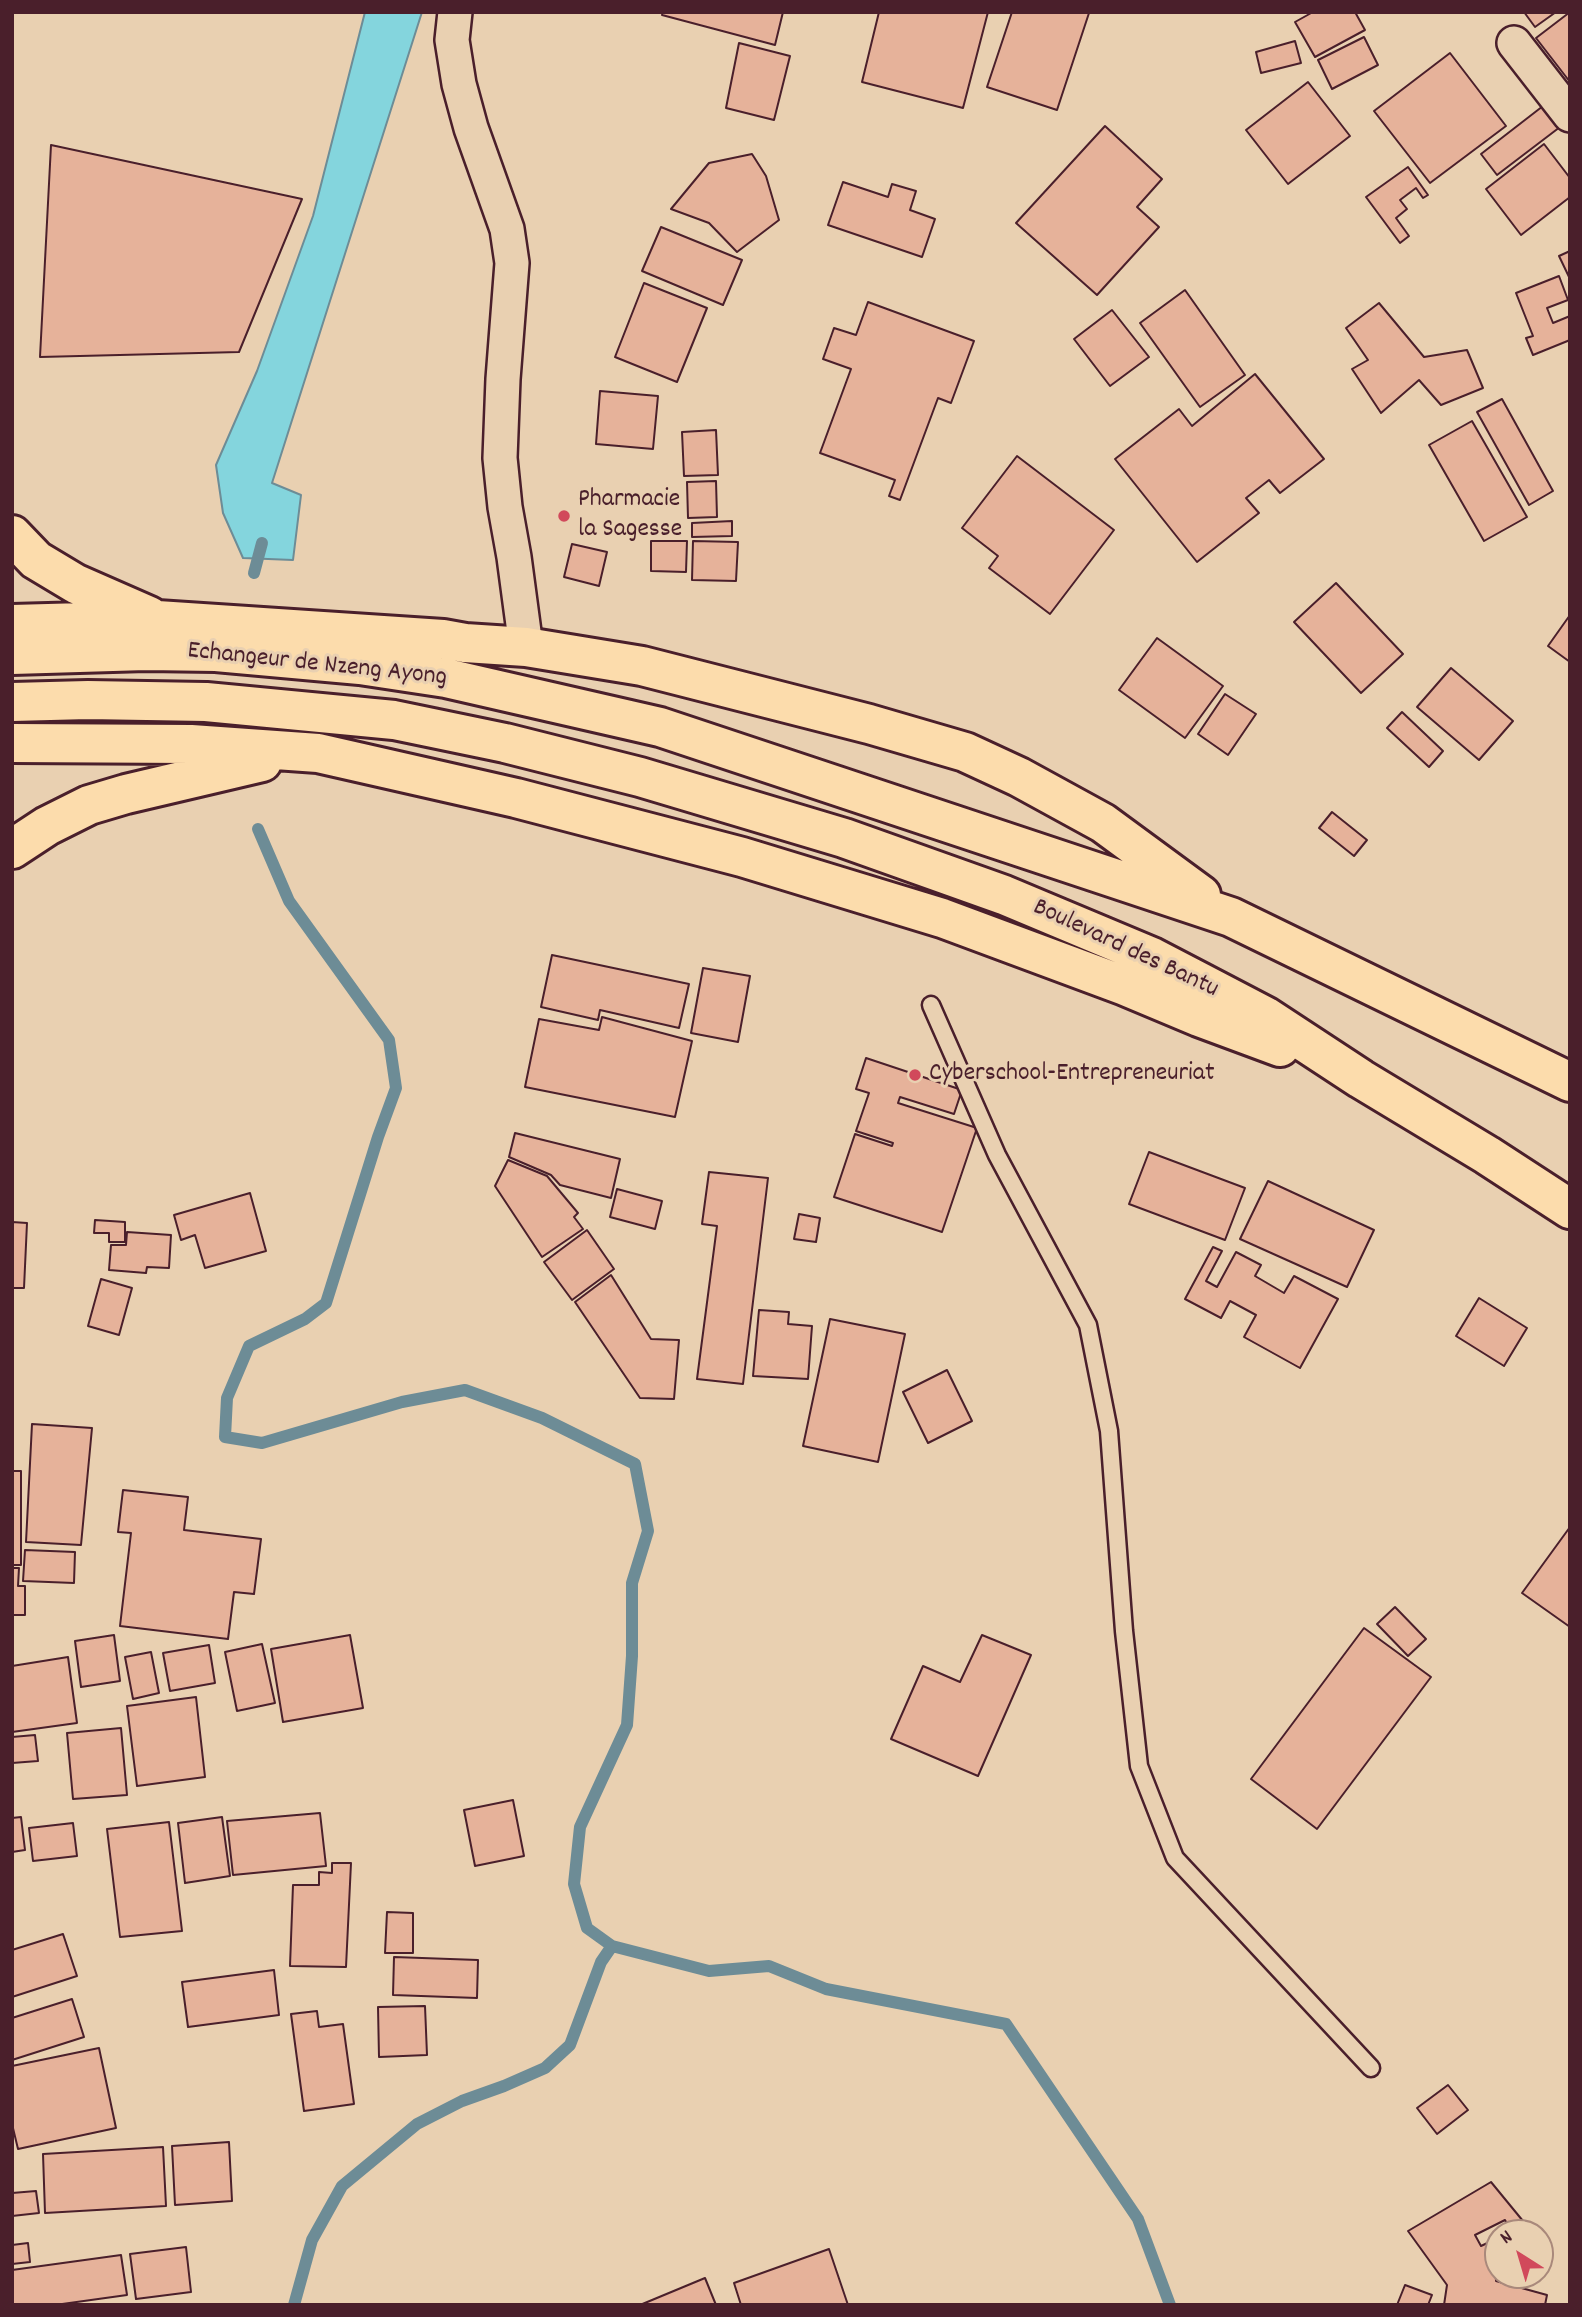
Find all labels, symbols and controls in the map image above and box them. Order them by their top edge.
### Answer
place label: Pharmacie la Sagesse [578,485,682,546]
marker: Pharmacie la Sagesse [556,508,572,524]
street label: Echangeur de Nzeng Ayong [186,637,448,695]
street label: Boulevard des Bantu [1027,893,1223,1007]
place label: Cyberschool-Entrepreneuriat [929,1059,1215,1091]
marker: Cyberschool-Entrepreneuriat [907,1067,923,1083]
north arrow [1484,2219,1554,2289]
text: N [1495,2225,1519,2252]

